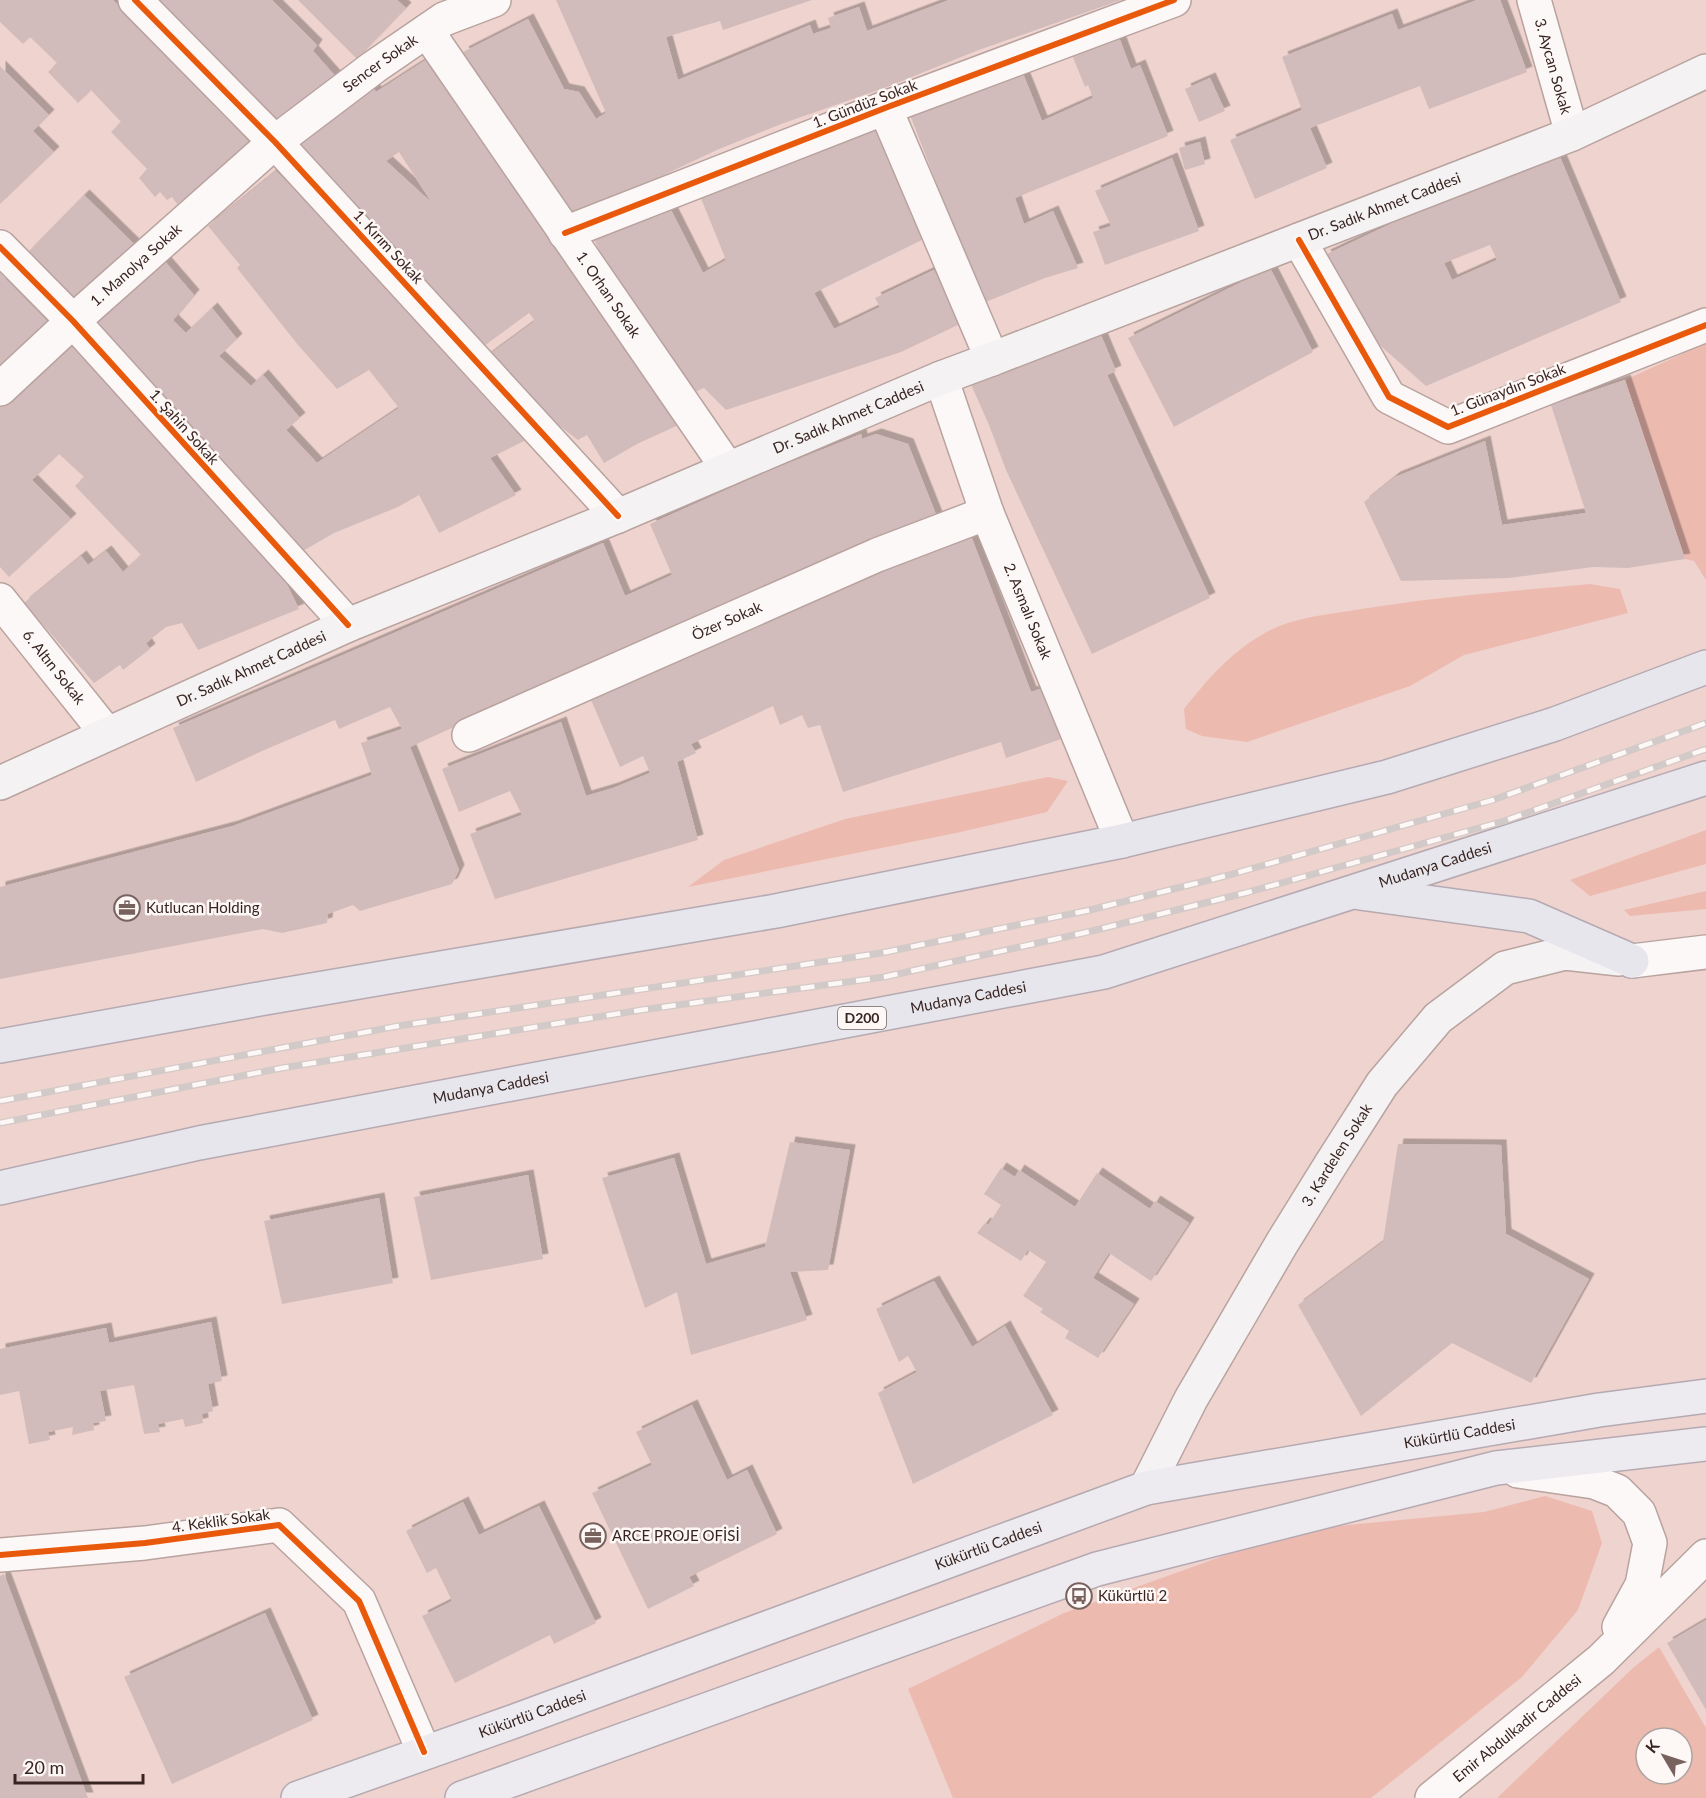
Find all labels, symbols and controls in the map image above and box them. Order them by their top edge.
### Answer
street label: 3. Aycan Sokak [1532,16,1576,116]
street label: Sencer Sokak [339,30,421,96]
street label: 1. Gündüz Sokak [810,75,920,131]
street label: Dr. Sadık Ahmet Caddesi [1305,168,1463,244]
street label: 1. Kırım Sokak [350,206,428,287]
street label: 1. Manolya Sokak [86,219,185,310]
street label: 1. Orhan Sokak [573,248,645,341]
street label: 1. Günaydın Sokak [1447,359,1568,419]
street label: Dr. Sadık Ahmet Caddesi [770,376,926,457]
street label: 1. Şahin Sokak [146,385,223,468]
street label: 2. Asmalı Sokak [1001,560,1056,662]
street label: Özer Sokak [689,597,765,644]
street label: 6. Altın Sokak [19,626,90,708]
street label: Dr. Sadık Ahmet Caddesi [173,626,329,710]
street label: Mudanya Caddesi [1376,838,1494,891]
office icon: Kutlucan Holding [112,893,142,923]
place label: Kutlucan Holding [146,898,260,916]
street label: Mudanya Caddesi [909,977,1028,1016]
road number: D200 [838,1007,886,1029]
street label: Mudanya Caddesi [431,1067,550,1107]
street label: 3. Kardelen Sokak [1297,1100,1375,1209]
street label: Kükürtlü Caddesi [1402,1415,1516,1451]
street label: 4. Keklik Sokak [171,1504,271,1536]
street label: Kükürtlü Caddesi [932,1517,1044,1573]
office icon: ARCE PROJE OFİSİ [578,1521,608,1551]
place label: ARCE PROJE OFİSİ [612,1526,740,1544]
bus stop icon: Kükürtlü 2 [1064,1581,1094,1611]
place label: Kükürtlü 2 [1098,1586,1167,1604]
street label: Emir Abdulkadir Caddesi [1449,1670,1584,1785]
street label: Kükürtlü Caddesi [476,1685,588,1741]
north arrow [1634,1726,1694,1786]
text: K [1641,1735,1663,1756]
scale bar [15,1747,142,1785]
text: 20 m [24,1756,64,1778]

